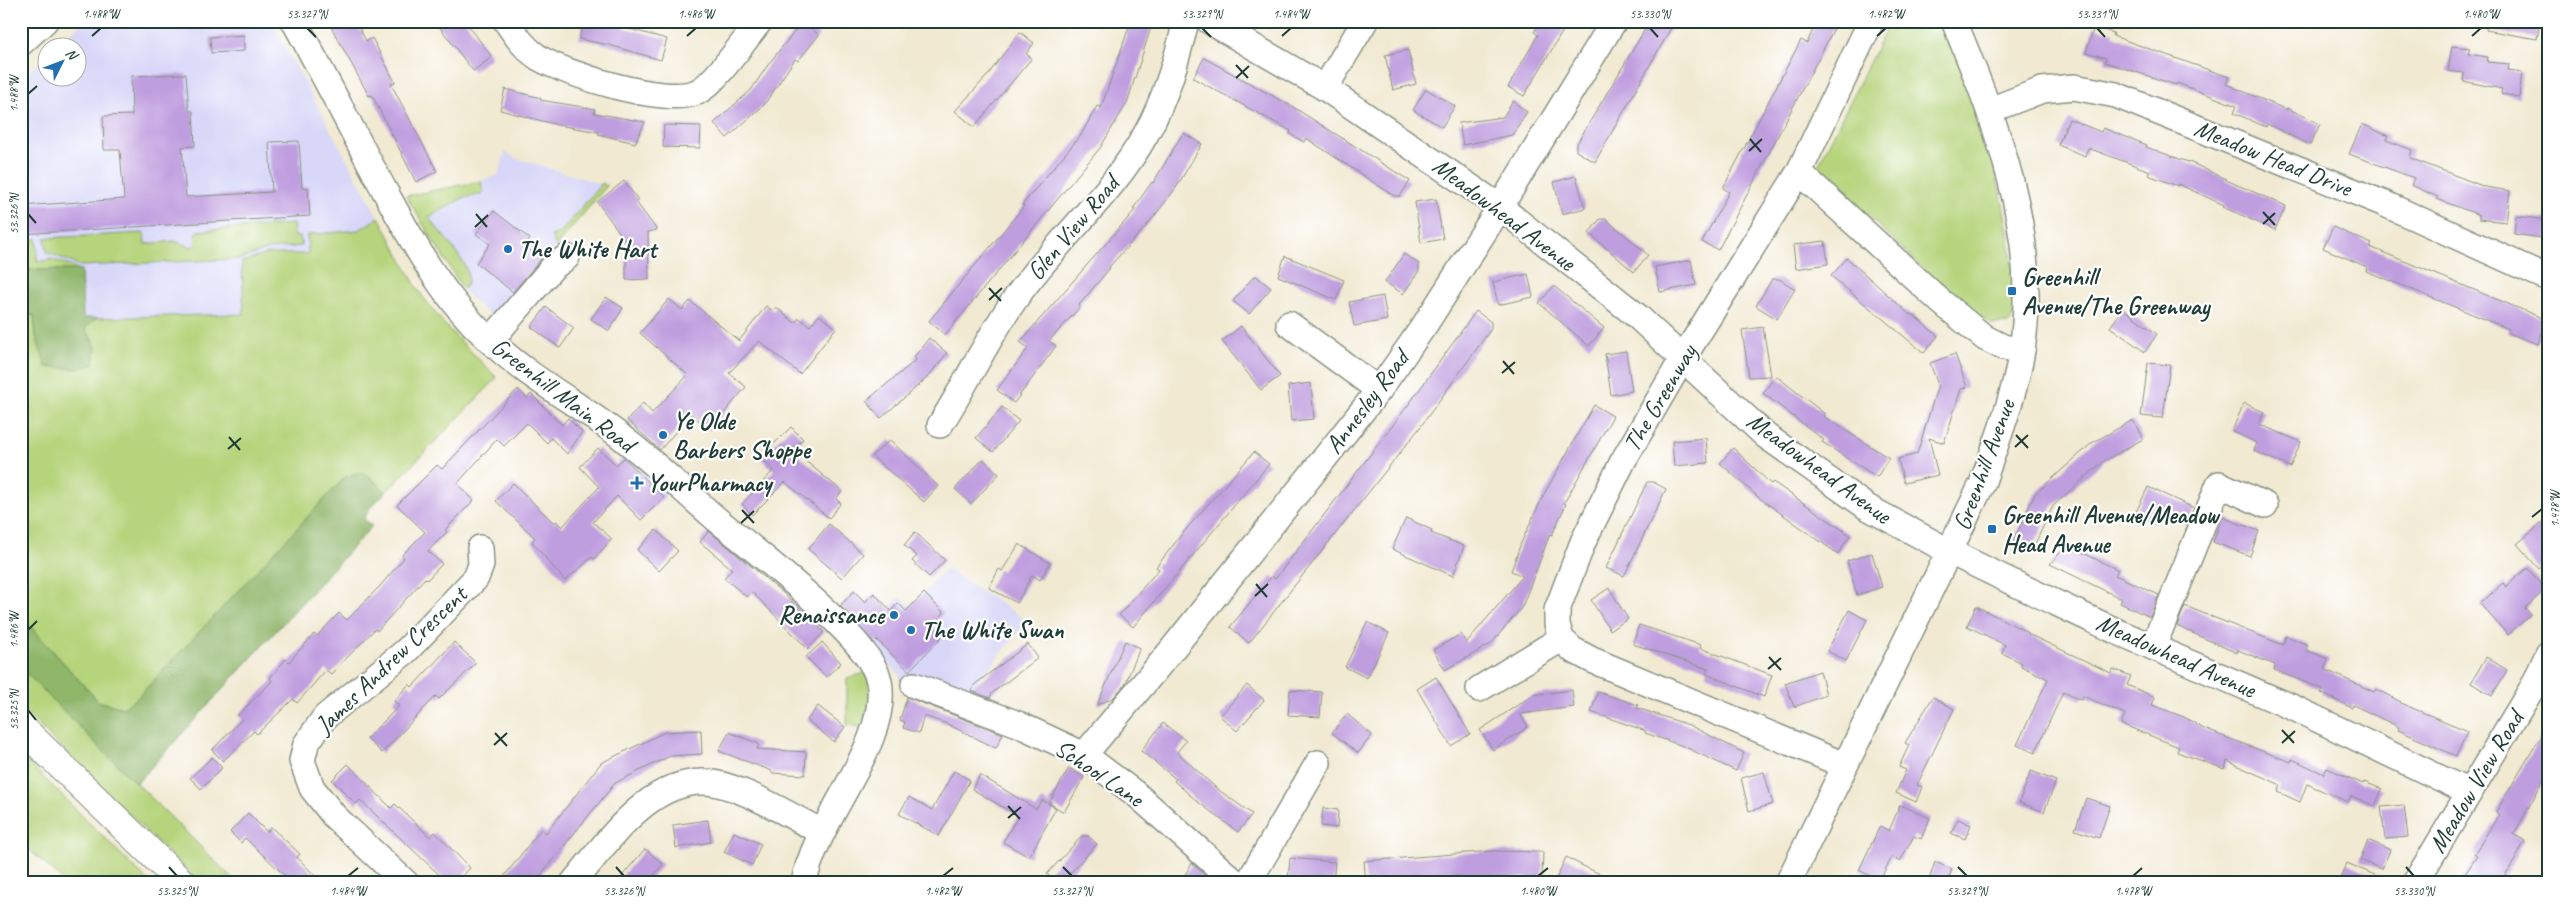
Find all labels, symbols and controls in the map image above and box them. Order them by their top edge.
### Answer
text: 1.488°W [83,6,121,22]
text: 53.327°N [287,6,329,22]
text: 1.486°W [678,6,716,22]
text: 53.329°N [1182,6,1224,22]
text: 1.484°W [1273,6,1311,22]
text: 53.330°N [1630,6,1672,22]
text: 1.482°W [1868,6,1906,22]
text: 53.331°N [2077,6,2119,22]
text: 1.480°W [2463,6,2501,22]
north arrow [38,38,88,88]
text: N [62,45,82,64]
text: 1.488°W [6,74,22,112]
street label: Meadow Head Drive [2190,112,2358,205]
street label: Meadowhead Avenue [1426,150,1583,279]
street label: Glen View Road [1020,166,1129,287]
text: 53.326°N [6,192,22,234]
place label: The White Hart [518,233,659,265]
marker: The White Hart [502,243,514,255]
place label: Greenhill Avenue/The Greenway [2022,261,2212,322]
marker: Greenhill Avenue/The Greenway [2006,285,2018,297]
street label: Greenhill Main Road [485,330,645,462]
street label: The Greenway [1616,337,1705,457]
street label: Annesley Road [1318,341,1418,460]
street label: Greenhill Avenue [1946,394,2023,535]
place label: Ye Olde Barbers Shoppe [673,405,812,466]
street label: Meadowhead Avenue [1741,405,1899,532]
marker: Ye Olde Barbers Shoppe [657,429,669,441]
place label: YourPharmacy [647,467,774,499]
marker: YourPharmacy [631,477,643,489]
text: 1.478°W [2547,489,2563,527]
place label: Greenhill Avenue/Meadow Head Avenue [2002,499,2221,560]
marker: Greenhill Avenue/Meadow Head Avenue [1986,523,1998,535]
street label: James Andrew Crescent [308,577,476,741]
place label: Renaissance [778,599,886,631]
street label: Meadowhead Avenue [2092,607,2262,706]
marker: Renaissance [888,609,900,621]
text: 1.486°W [6,610,22,648]
place label: The White Swan [921,614,1064,646]
marker: The White Swan [905,624,917,636]
text: 53.325°N [6,688,22,730]
street label: Meadow View Road [2421,702,2533,859]
street label: School Lane [1049,732,1151,815]
text: 53.325°N [157,883,199,899]
text: 1.484°W [330,883,368,899]
text: 53.326°N [604,883,646,899]
text: 1.482°W [925,883,963,899]
text: 53.327°N [1052,883,1094,899]
text: 1.480°W [1520,883,1558,899]
text: 53.329°N [1947,883,1989,899]
text: 1.478°W [2115,883,2153,899]
text: 53.330°N [2394,883,2436,899]

